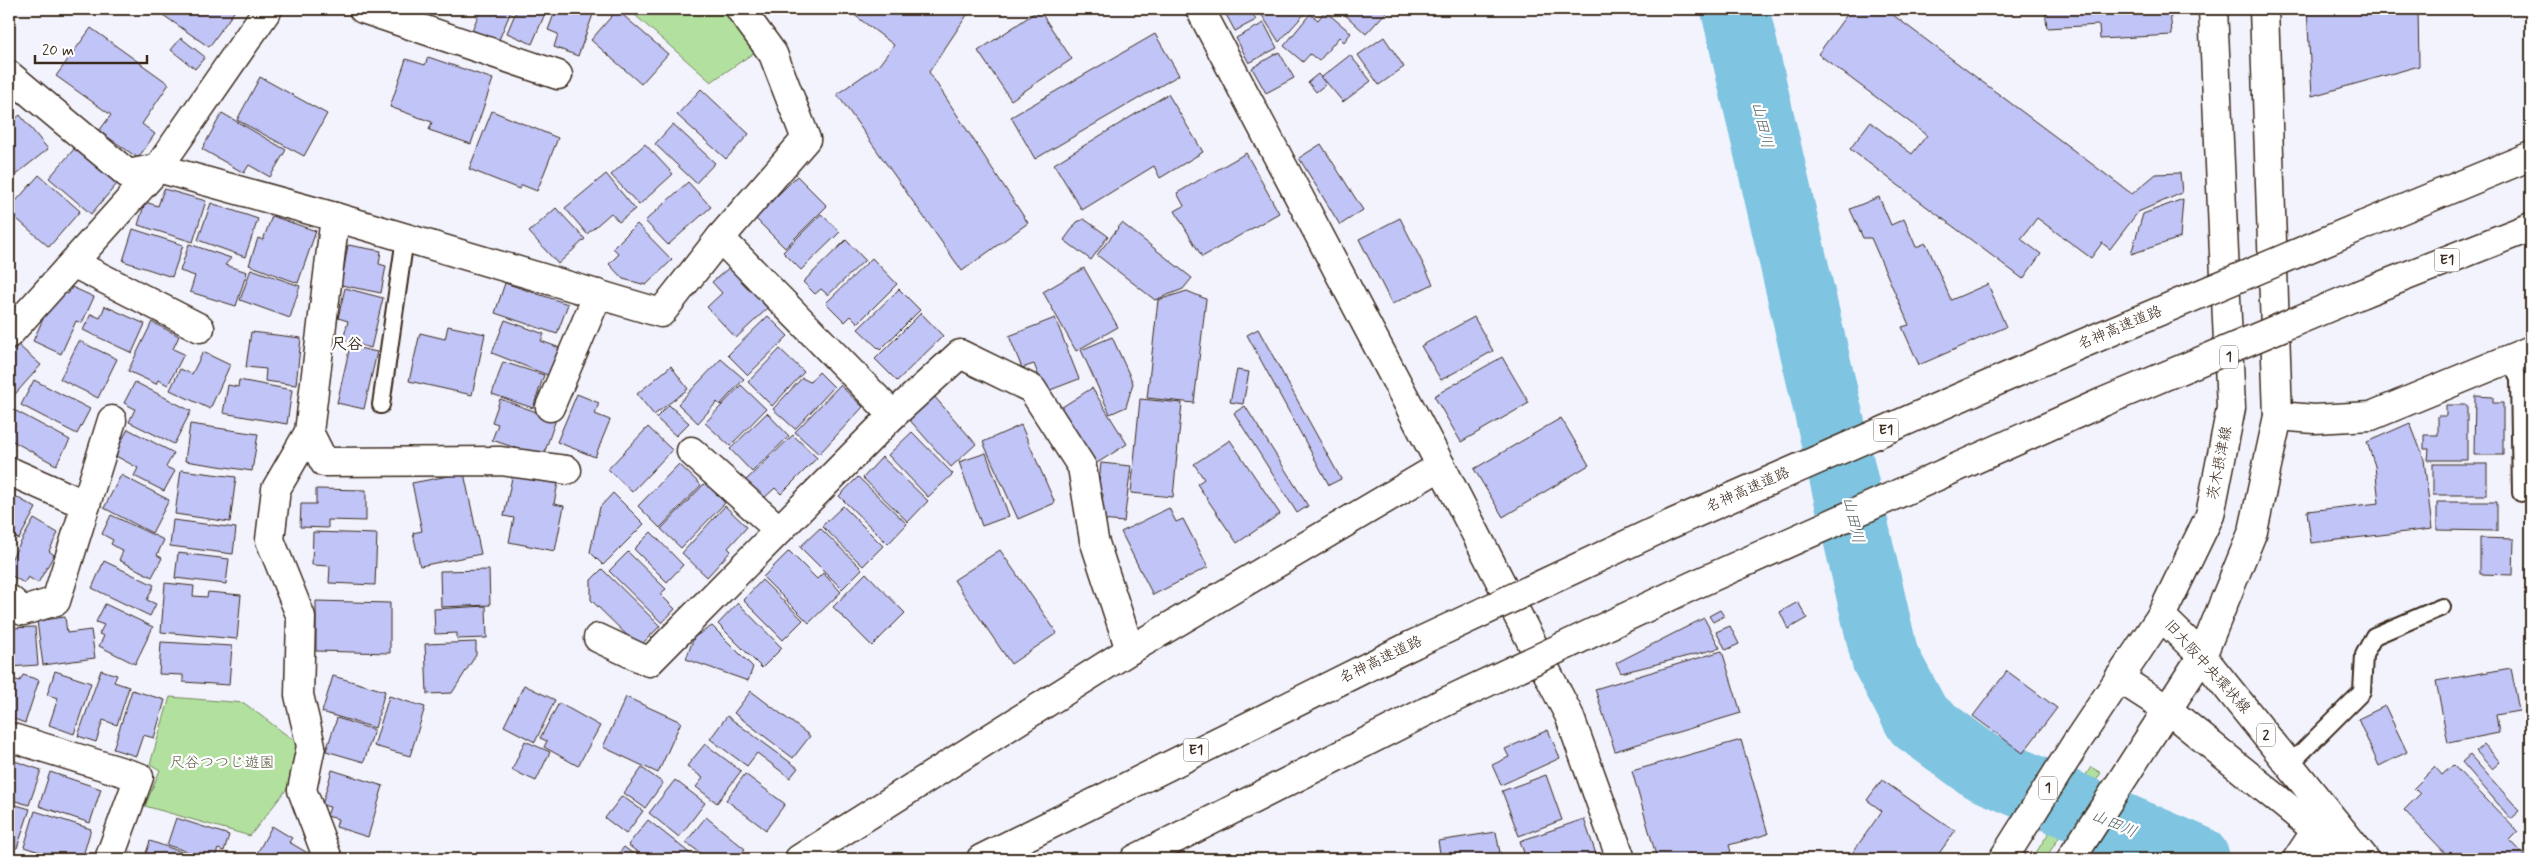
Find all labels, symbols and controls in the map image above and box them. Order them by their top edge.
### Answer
scale bar [35,32,148,64]
text: 20 m [42,41,74,61]
water label: 山田川 [1746,99,1778,151]
road number: E1 [2434,248,2460,272]
street label: 名神高速道路 [2075,301,2165,355]
district label: 尺谷 [331,334,363,355]
road number: 1 [2220,346,2238,368]
road number: E1 [1874,418,1898,442]
street label: 茨木摂津線 [2203,424,2237,502]
street label: 名神高速道路 [1703,463,1793,517]
water label: 山田川 [1837,494,1869,546]
street label: 旧大阪中央環状線 [2159,616,2255,718]
street label: 名神高速道路 [1336,631,1426,689]
road number: 2 [2257,724,2275,746]
road number: E1 [1184,738,1208,762]
park label: 尺谷つつじ遊園 [169,753,275,773]
road number: 1 [2039,776,2057,800]
water label: 山田川 [2088,805,2140,843]

